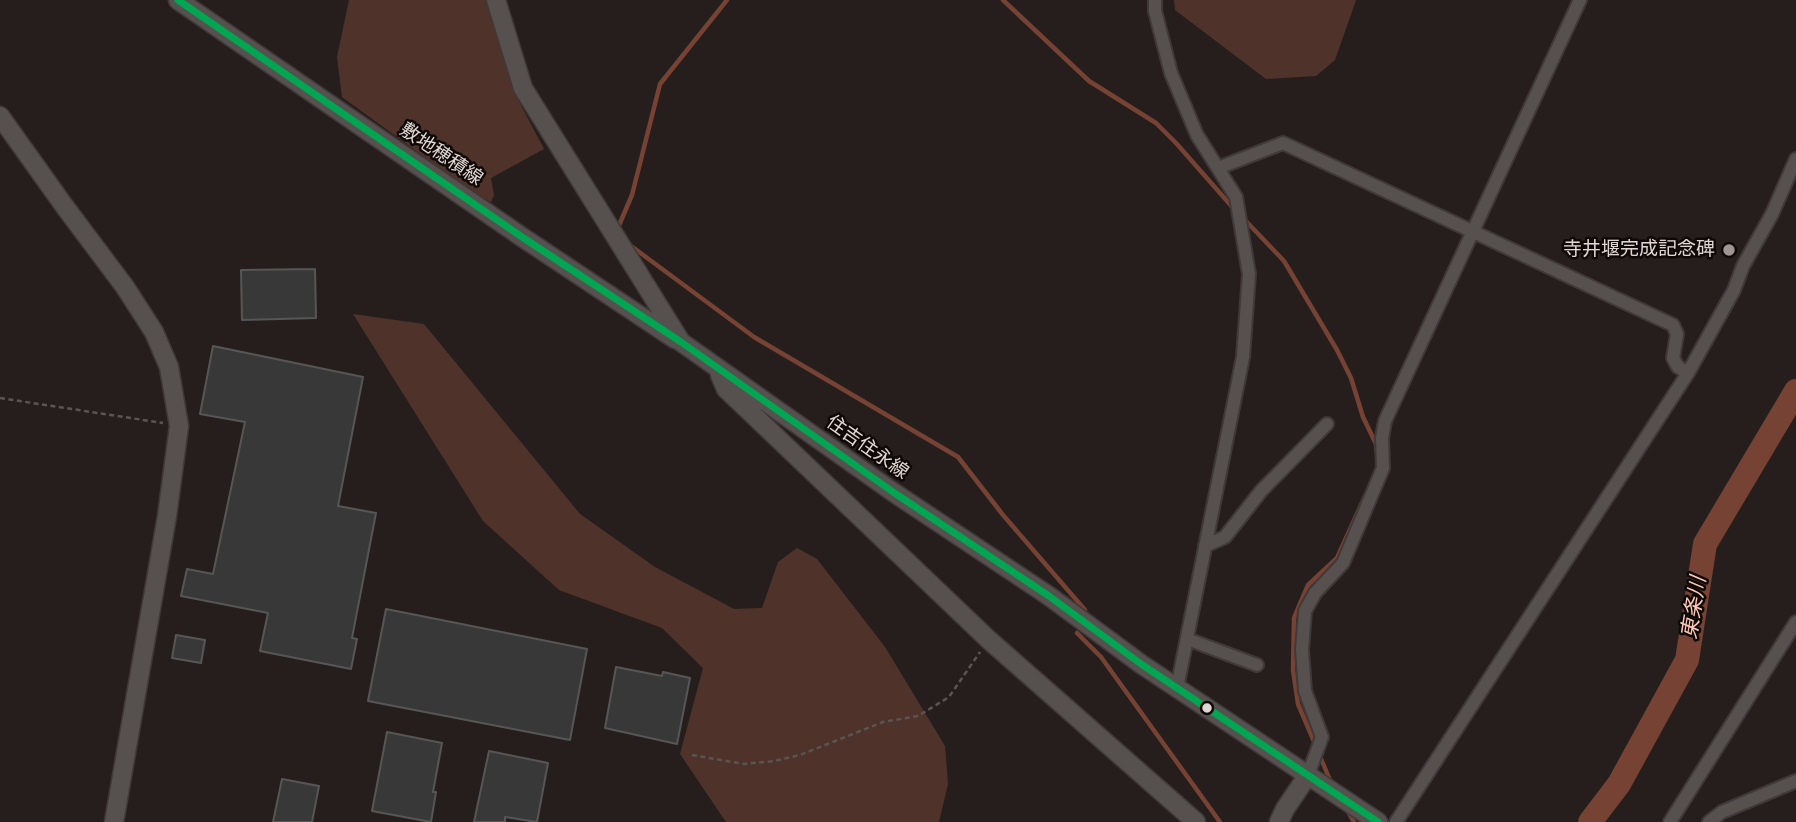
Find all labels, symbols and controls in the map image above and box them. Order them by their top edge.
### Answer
street label: 敷地穂積線 [395,119,487,191]
place label: 寺井堰完成記念碑 [1563,239,1715,261]
marker: 寺井堰完成記念碑 [1721,242,1737,258]
street label: 住吉住永線 [822,411,912,485]
water label: 東条川 [1678,575,1712,641]
unlabelled marker [1200,701,1214,715]

